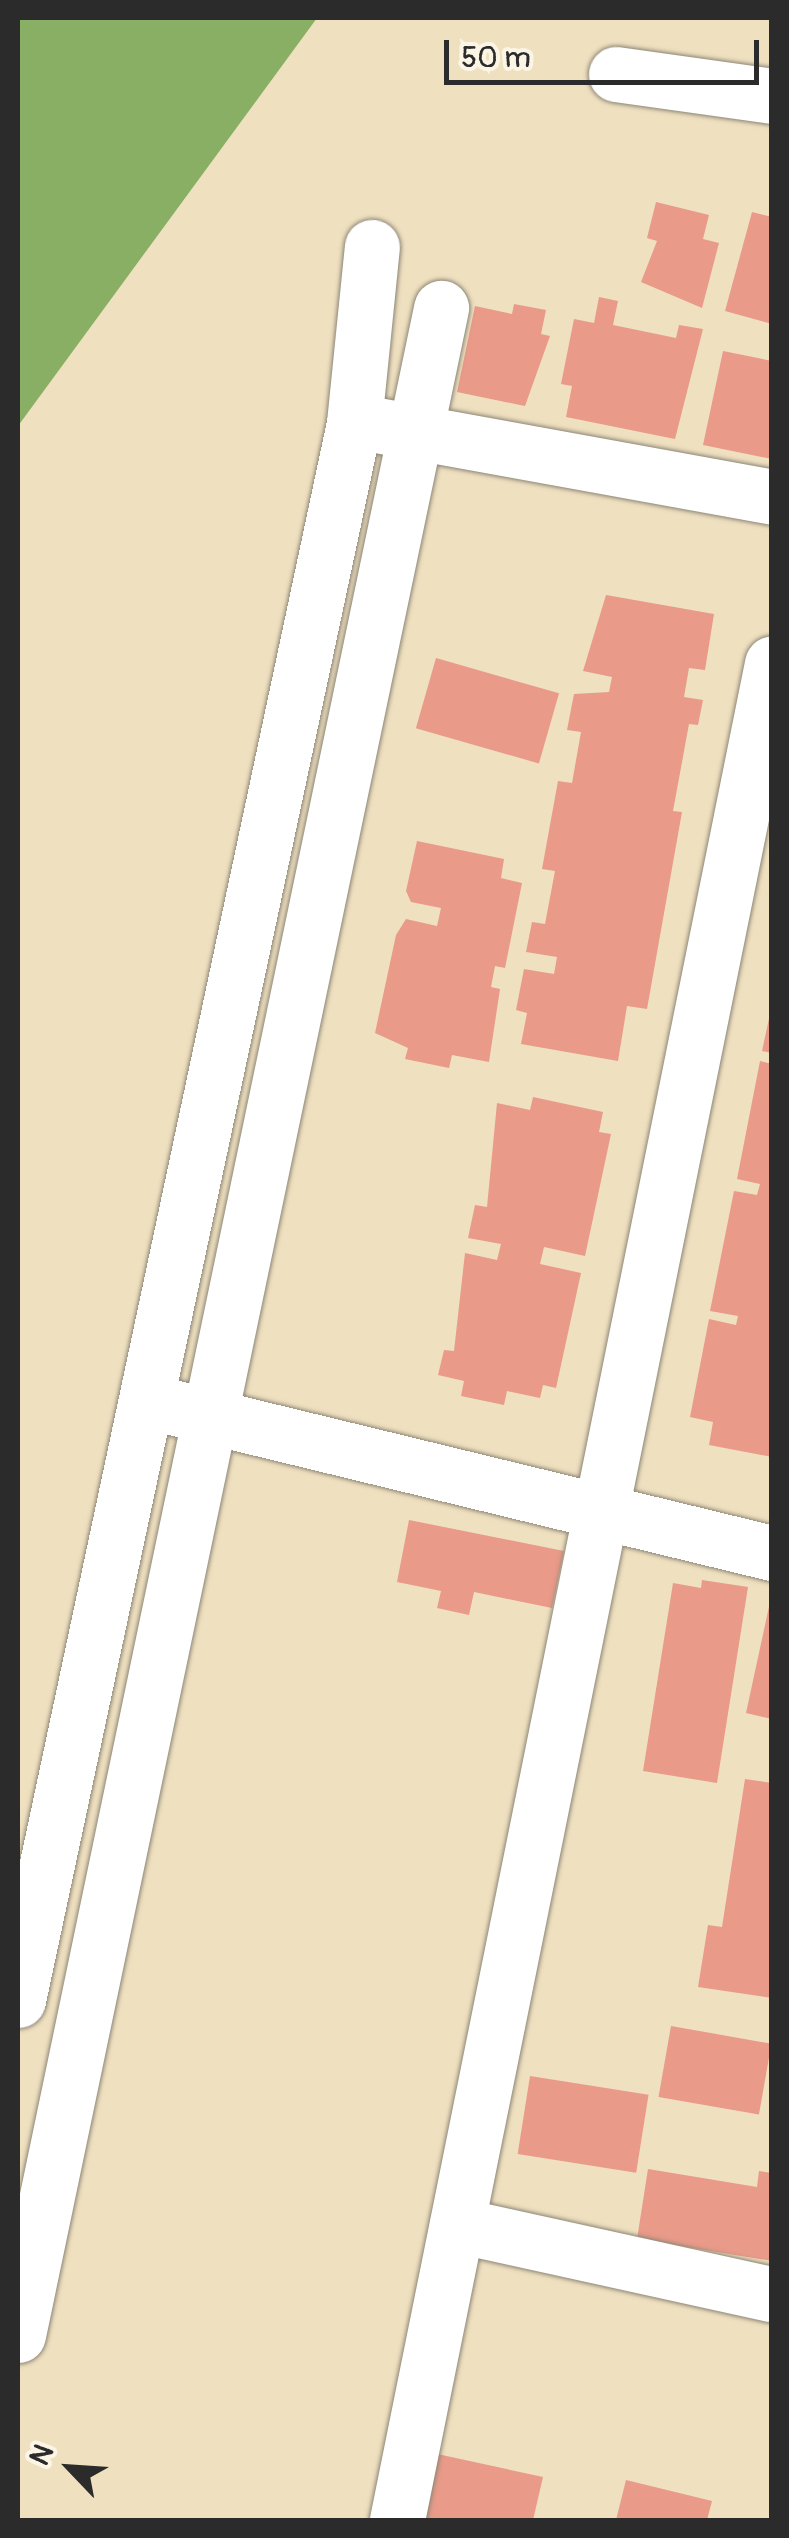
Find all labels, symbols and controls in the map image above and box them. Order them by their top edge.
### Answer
scale bar [449,20,764,82]
text: 50 m [461,39,531,76]
north arrow [20,2418,120,2518]
text: N [22,2439,62,2471]

